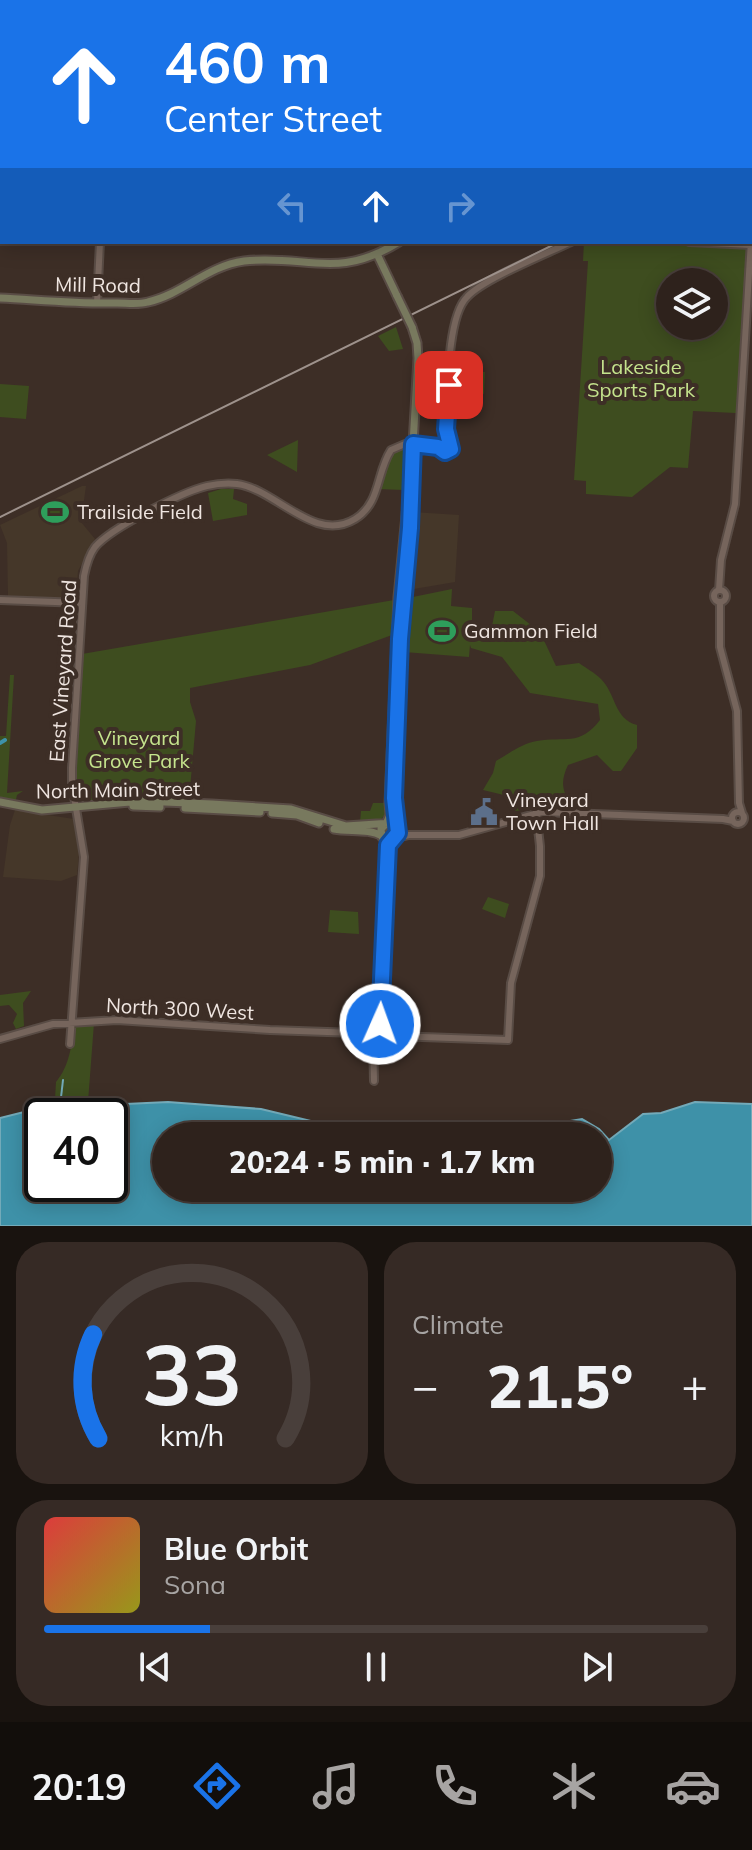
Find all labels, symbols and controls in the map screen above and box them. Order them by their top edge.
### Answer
text: 460 m [164,27,331,97]
icon: ahead [32,32,136,136]
text: Center Street [164,96,382,141]
icon: left [270,184,314,228]
icon: ahead [354,184,398,228]
icon: right [438,184,482,228]
map controls [656,268,728,340]
button: layers [656,268,728,340]
street label: Mill Road [55,271,141,298]
pin [415,351,483,419]
park label: Lakeside Sports Park [587,354,696,402]
icon: arrive [427,363,471,407]
sports icon: Trailside Field [40,497,70,527]
place label: Trailside Field [77,499,203,524]
street label: East Vineyard Road [44,579,81,763]
sports icon: Gammon Field [427,616,457,646]
place label: Gammon Field [464,618,598,643]
park label: Vineyard Grove Park [88,725,191,773]
street label: North Main Street [36,776,200,803]
place label: Vineyard Town Hall [506,787,599,835]
public building icon: Vineyard Town Hall [469,797,499,827]
position arrow [338,982,422,1066]
street label: North 300 West [105,992,255,1025]
speed limit sign: 40 [24,1098,128,1202]
text: 20:24 · 5 min · 1.7 km [229,1143,535,1181]
text: Climate [412,1308,504,1341]
text: 33 [142,1321,242,1426]
text: 21.5° [487,1348,633,1423]
text: − [412,1358,438,1413]
text: + [682,1358,708,1413]
text: km/h [160,1417,224,1453]
text: Blue Orbit [164,1530,308,1568]
text: Sona [164,1568,226,1601]
icon: previous [133,1645,177,1689]
icon: pause [354,1645,398,1689]
icon: next [575,1645,619,1689]
icon: directions [189,1758,245,1814]
icon: music [308,1758,364,1814]
icon: phone [427,1758,483,1814]
icon: climate [546,1758,602,1814]
icon: car [665,1758,721,1814]
text: 20:19 [31,1764,127,1809]

